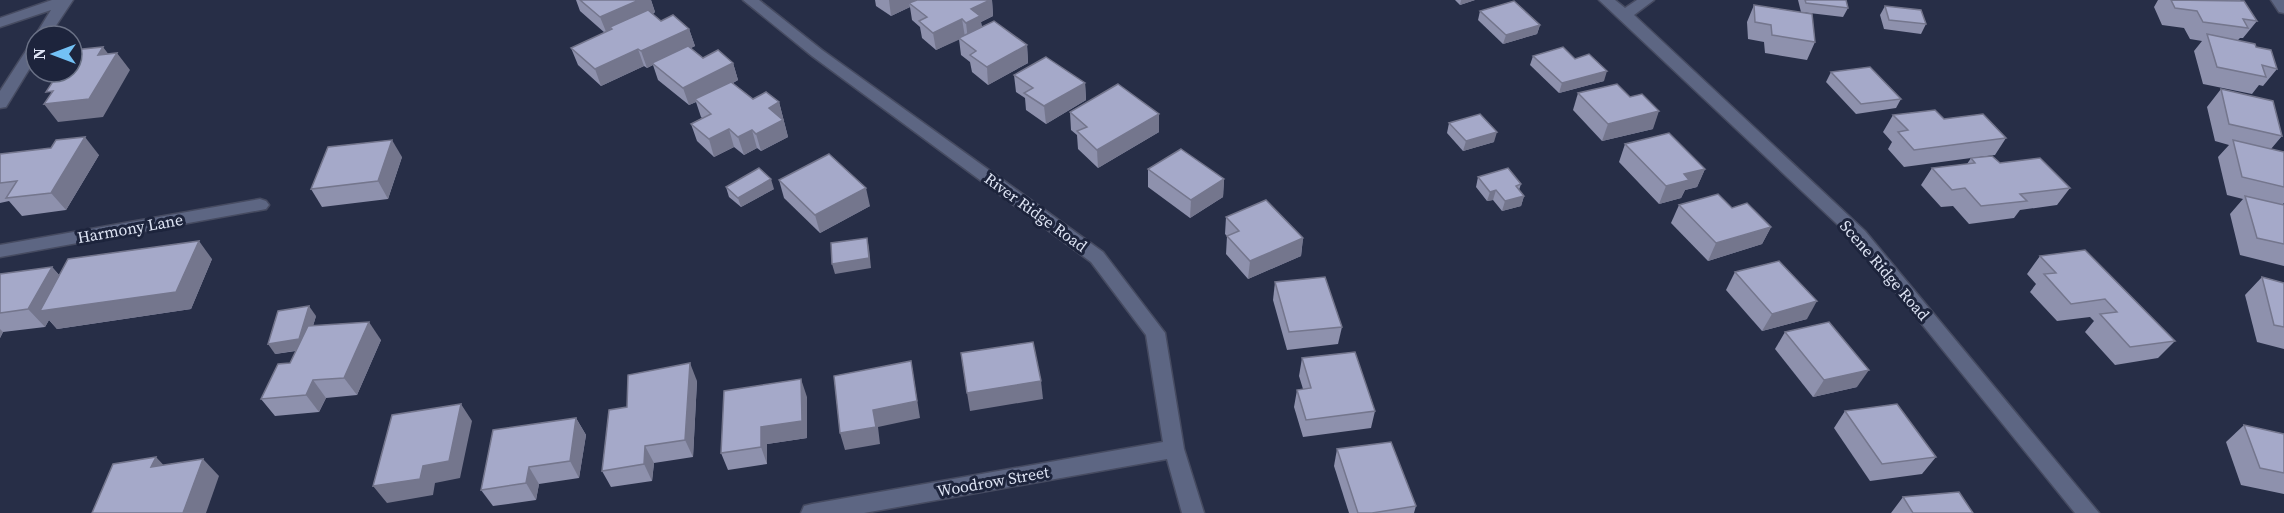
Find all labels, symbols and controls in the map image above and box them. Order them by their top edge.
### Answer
north arrow [24,24,84,84]
text: N [28,48,50,60]
street label: River Ridge Road [980,167,1092,257]
street label: Harmony Lane [75,208,185,248]
street label: Scene Ridge Road [1835,215,1935,325]
street label: Woodrow Street [935,460,1052,502]

